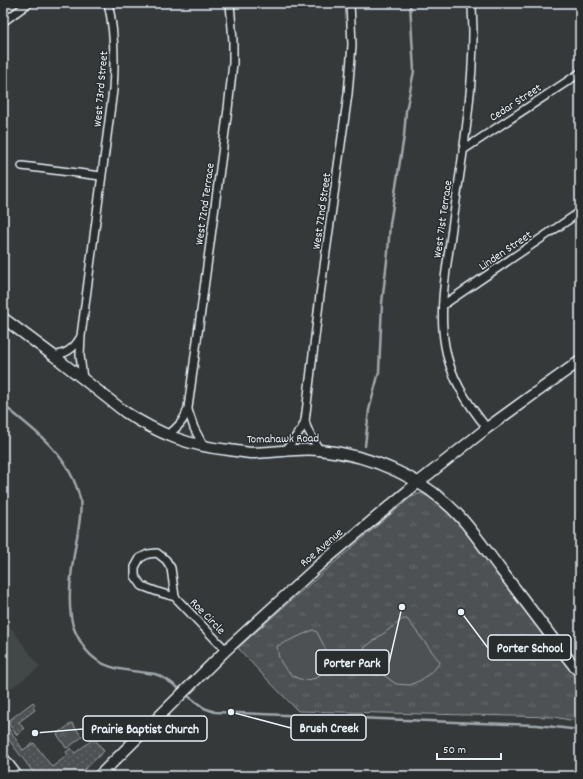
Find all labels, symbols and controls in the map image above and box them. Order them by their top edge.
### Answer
street label: West 73rd Street [90,50,113,128]
street label: Cedar Street [487,80,546,126]
street label: West 72nd Terrace [191,162,220,246]
street label: West 72nd Street [309,171,336,251]
street label: West 71st Terrace [430,179,457,259]
street label: Linden Street [476,227,536,275]
street label: Tomahawk Road [247,430,319,449]
street label: Roe Avenue [297,525,347,572]
street label: Roe Circle [185,595,229,639]
callout: Porter School [488,635,571,660]
text: Porter School [497,640,564,659]
callout: Porter Park [316,650,389,675]
text: Porter Park [324,655,381,674]
callout: Brush Creek [291,715,366,740]
callout: Prairie Baptist Church [83,716,207,741]
text: Brush Creek [299,720,359,739]
text: Prairie Baptist Church [91,721,199,740]
scale bar [437,735,501,761]
text: 50 m [443,742,466,759]

